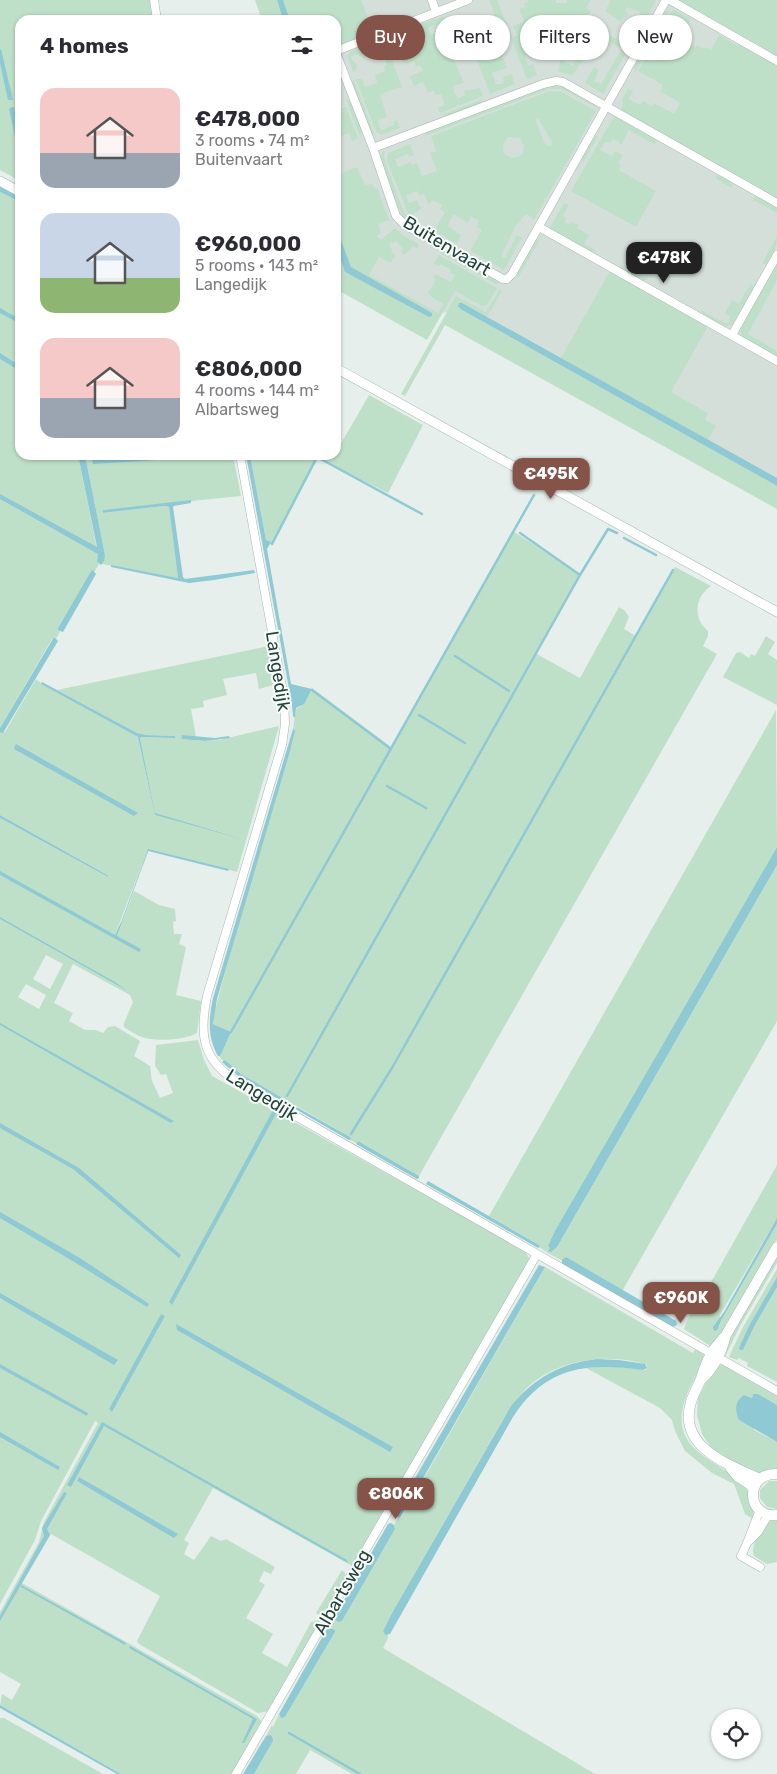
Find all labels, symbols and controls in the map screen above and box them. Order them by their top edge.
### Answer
chip: Buy [356,15,425,60]
chip: Rent [435,15,510,60]
chip: Filters [520,15,609,60]
chip: New [619,15,692,60]
icon: filters [288,31,316,59]
text: 4 homes [40,33,129,58]
text: €478,000 [195,106,300,131]
icon: home [80,108,140,168]
text: 3 rooms · 74 m² [195,131,310,150]
text: Buitenvaart [195,150,282,169]
street label: Buitenvaart [399,211,495,281]
text: €960,000 [195,231,301,256]
icon: home [80,233,140,293]
pin: €478K [629,242,699,284]
text: €478K [637,248,691,267]
text: 5 rooms · 143 m² [195,256,318,275]
text: Langedijk [195,275,267,294]
text: €806,000 [195,356,302,381]
icon: home [80,358,140,418]
text: 4 rooms · 144 m² [195,381,319,400]
text: Albartsweg [195,400,279,419]
pin: €495K [516,458,586,500]
text: €495K [524,464,578,483]
street label: Langedijk [261,629,295,713]
street label: Langedijk [222,1064,303,1126]
pin: €960K [646,1282,716,1324]
text: €960K [654,1288,708,1307]
pin: €806K [361,1478,431,1520]
text: €806K [368,1484,424,1503]
street label: Albartsweg [309,1545,375,1639]
map controls [711,1709,761,1759]
button: locate [711,1709,761,1759]

